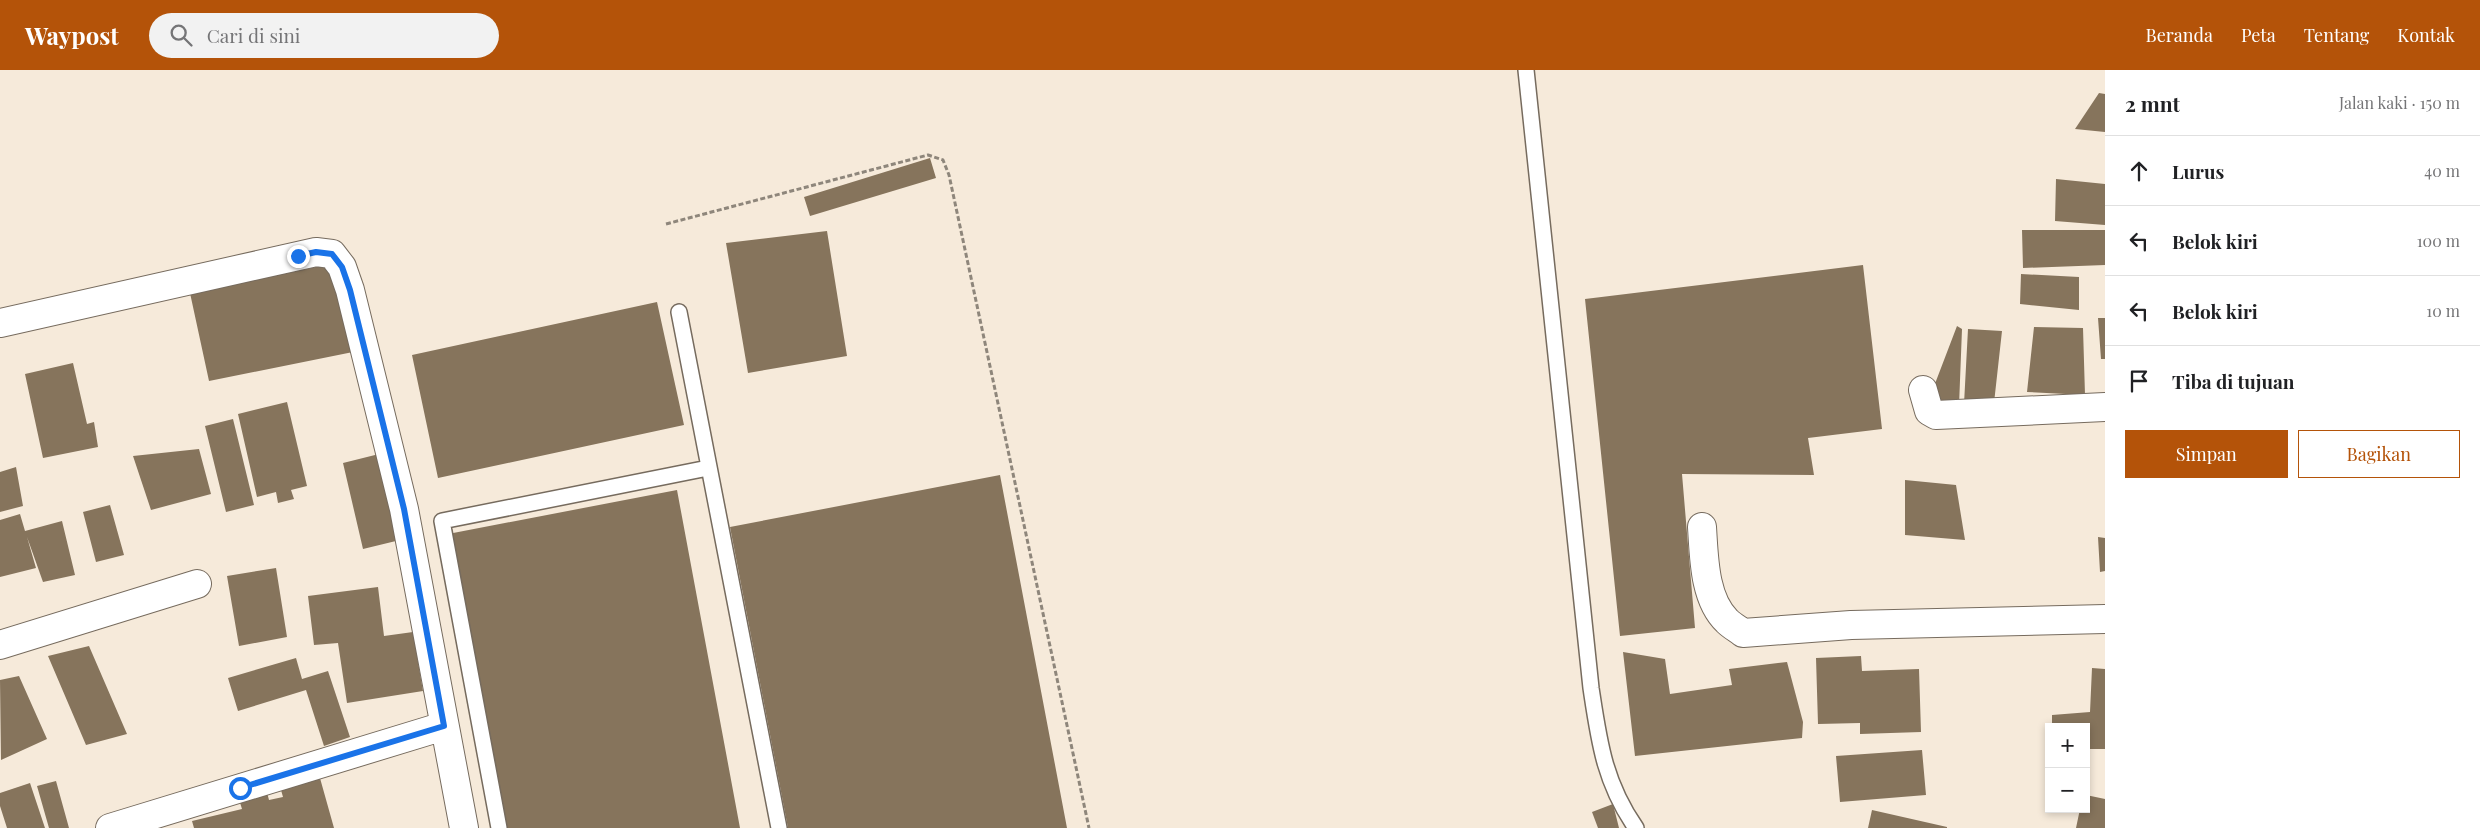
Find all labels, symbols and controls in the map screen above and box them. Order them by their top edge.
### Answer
search box [149,13,499,58]
text: Waypost [25,19,119,51]
icon: search [167,21,195,49]
text: Cari di sini [207,22,300,48]
text: Beranda [2145,23,2213,47]
text: Peta [2241,23,2276,47]
text: Tentang [2304,23,2369,47]
text: Kontak [2397,23,2455,47]
text: 2 mnt [2125,89,2180,117]
text: Jalan kaki · 150 m [2339,92,2460,113]
icon: ahead [2125,157,2153,185]
text: Lurus [2172,158,2224,184]
text: 40 m [2424,160,2460,181]
icon: left [2125,227,2153,255]
text: Belok kiri [2172,228,2258,254]
text: 100 m [2417,230,2460,251]
route end [287,245,310,268]
icon: left [2125,297,2153,325]
text: Belok kiri [2172,298,2258,324]
text: 10 m [2426,300,2460,321]
icon: arrive [2125,367,2153,395]
text: Tiba di tujuan [2172,368,2294,394]
button: Simpan [2125,430,2288,478]
button: Bagikan [2298,430,2460,478]
map controls [2045,723,2090,813]
button: + [2045,723,2090,768]
button: − [2045,768,2090,813]
route start [229,777,252,800]

